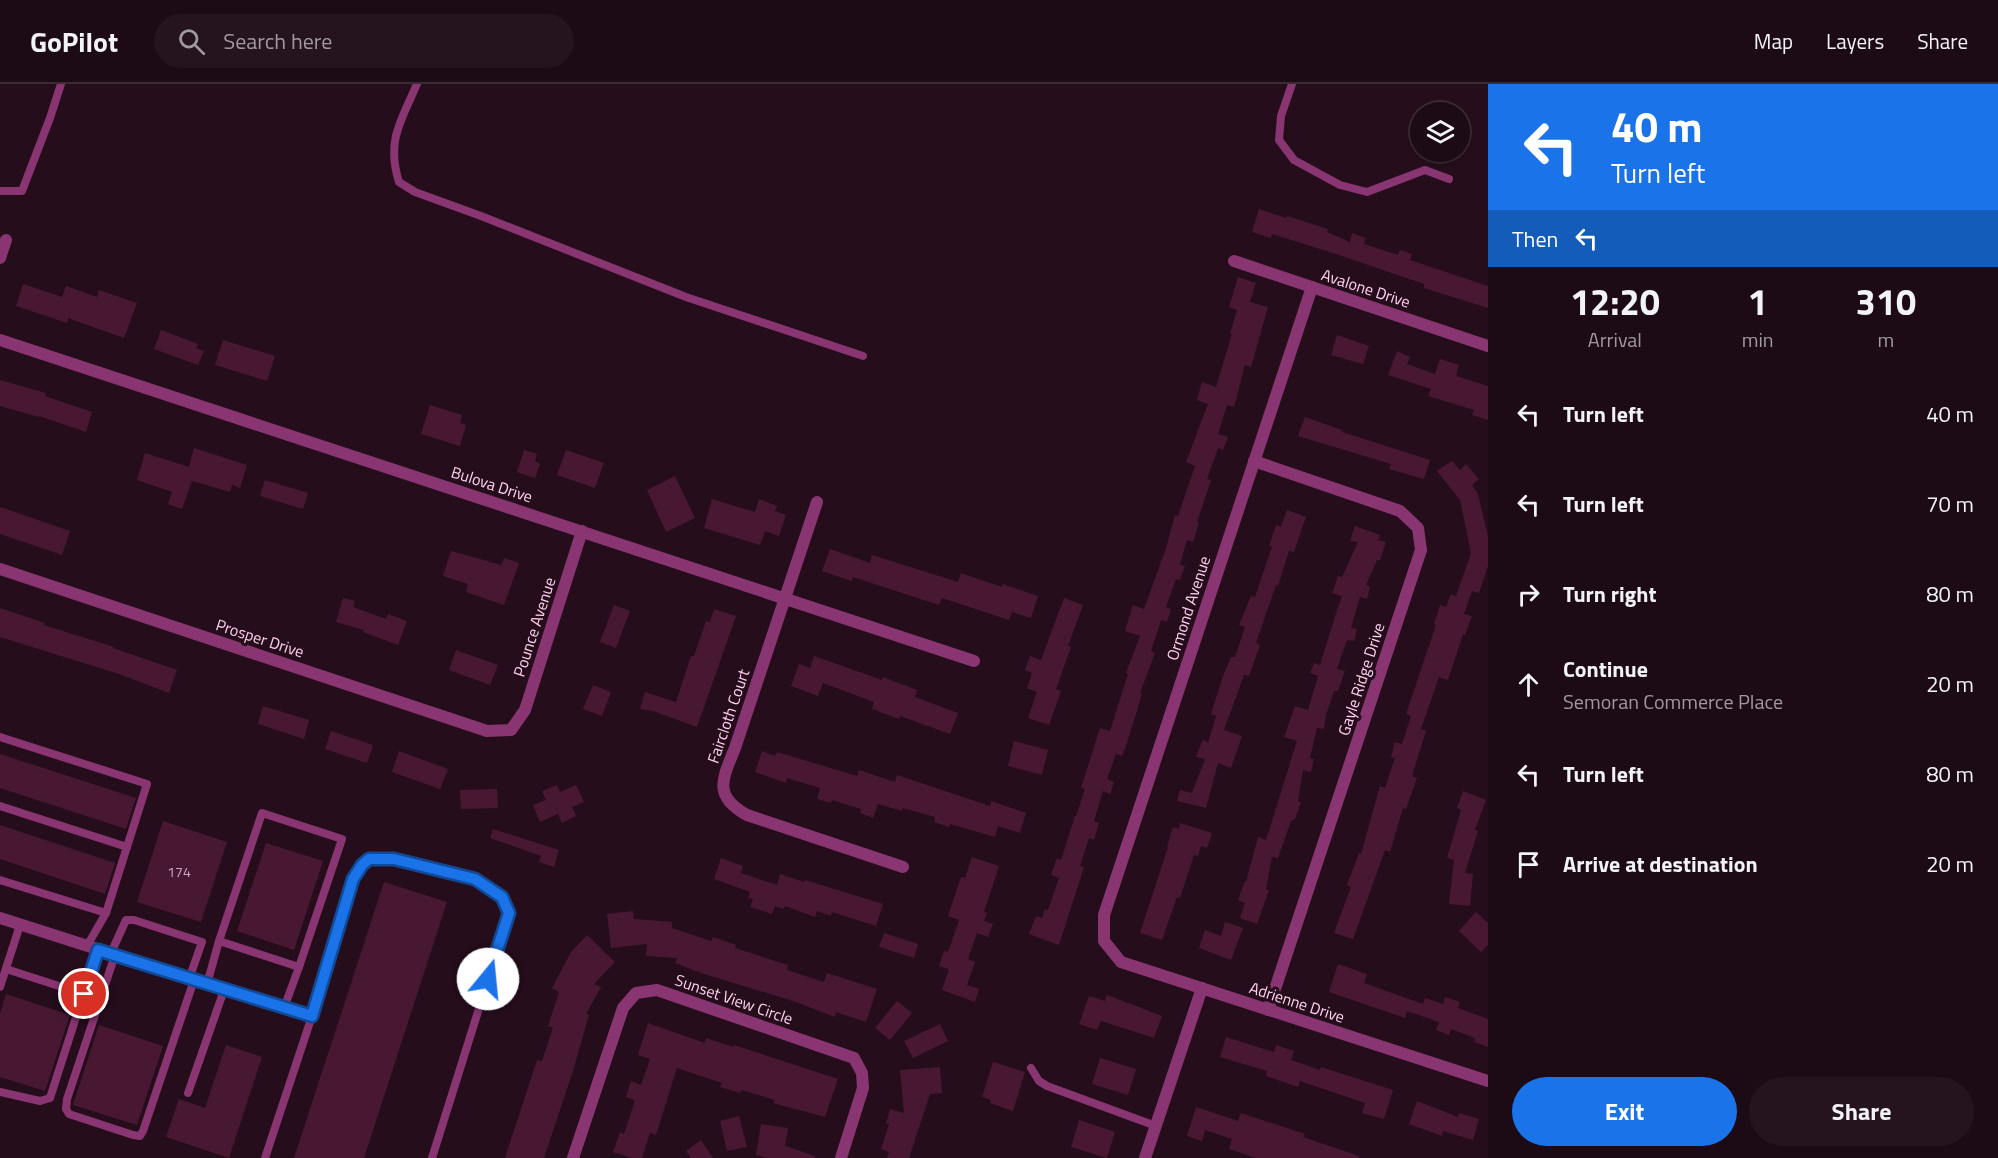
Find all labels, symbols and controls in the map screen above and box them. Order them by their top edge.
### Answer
search box [154,14,574,68]
text: GoPilot [30,20,118,63]
text: Search here [223,24,332,58]
icon: search [175,25,208,58]
text: Map [1754,25,1793,57]
text: Layers [1826,25,1884,57]
text: Share [1917,25,1968,57]
text: 40 m [1611,94,1703,158]
map controls [1410,102,1470,162]
button: layers [1410,102,1470,162]
icon: left [1512,108,1590,186]
text: Turn left [1611,152,1705,193]
text: Then [1512,222,1558,256]
icon: left [1570,222,1603,255]
street label: Avalone Drive [1318,262,1414,314]
text: 12:20 [1570,274,1660,329]
text: 1 [1748,274,1768,329]
text: 310 [1856,274,1916,329]
text: Arrival [1588,324,1642,355]
text: min [1742,324,1774,355]
text: m [1877,324,1894,355]
text: Turn left [1563,397,1644,431]
text: 40 m [1926,397,1974,431]
icon: left [1512,398,1545,431]
street label: Bulova Drive [448,460,536,508]
text: Turn left [1563,487,1644,521]
text: 70 m [1926,487,1974,521]
icon: left [1512,488,1545,521]
street label: Ormond Avenue [1160,553,1216,663]
street label: Pounce Avenue [507,574,561,680]
text: Turn right [1563,577,1657,611]
text: 80 m [1926,577,1974,611]
icon: right [1512,578,1545,611]
street label: Prosper Drive [213,612,307,664]
street label: Gayle Ridge Drive [1331,619,1391,739]
text: Continue [1563,652,1648,686]
street label: Faircloth Court [701,665,755,766]
text: 20 m [1926,667,1974,701]
icon: ahead [1512,668,1545,701]
text: Semoran Commerce Place [1563,686,1783,717]
text: Turn left [1563,757,1644,791]
text: 80 m [1926,757,1974,791]
icon: left [1512,758,1545,791]
text: Arrive at destination [1563,847,1758,881]
text: 20 m [1926,847,1974,881]
icon: arrive [1512,848,1545,881]
house number: 174 [167,861,191,882]
position arrow [456,947,520,1011]
pin [58,968,109,1019]
street label: Sunset View Circle [672,968,796,1030]
street label: Adrienne Drive [1246,975,1348,1029]
icon: arrive [67,977,100,1010]
button: Exit [1512,1077,1737,1146]
button: Share [1749,1077,1974,1146]

